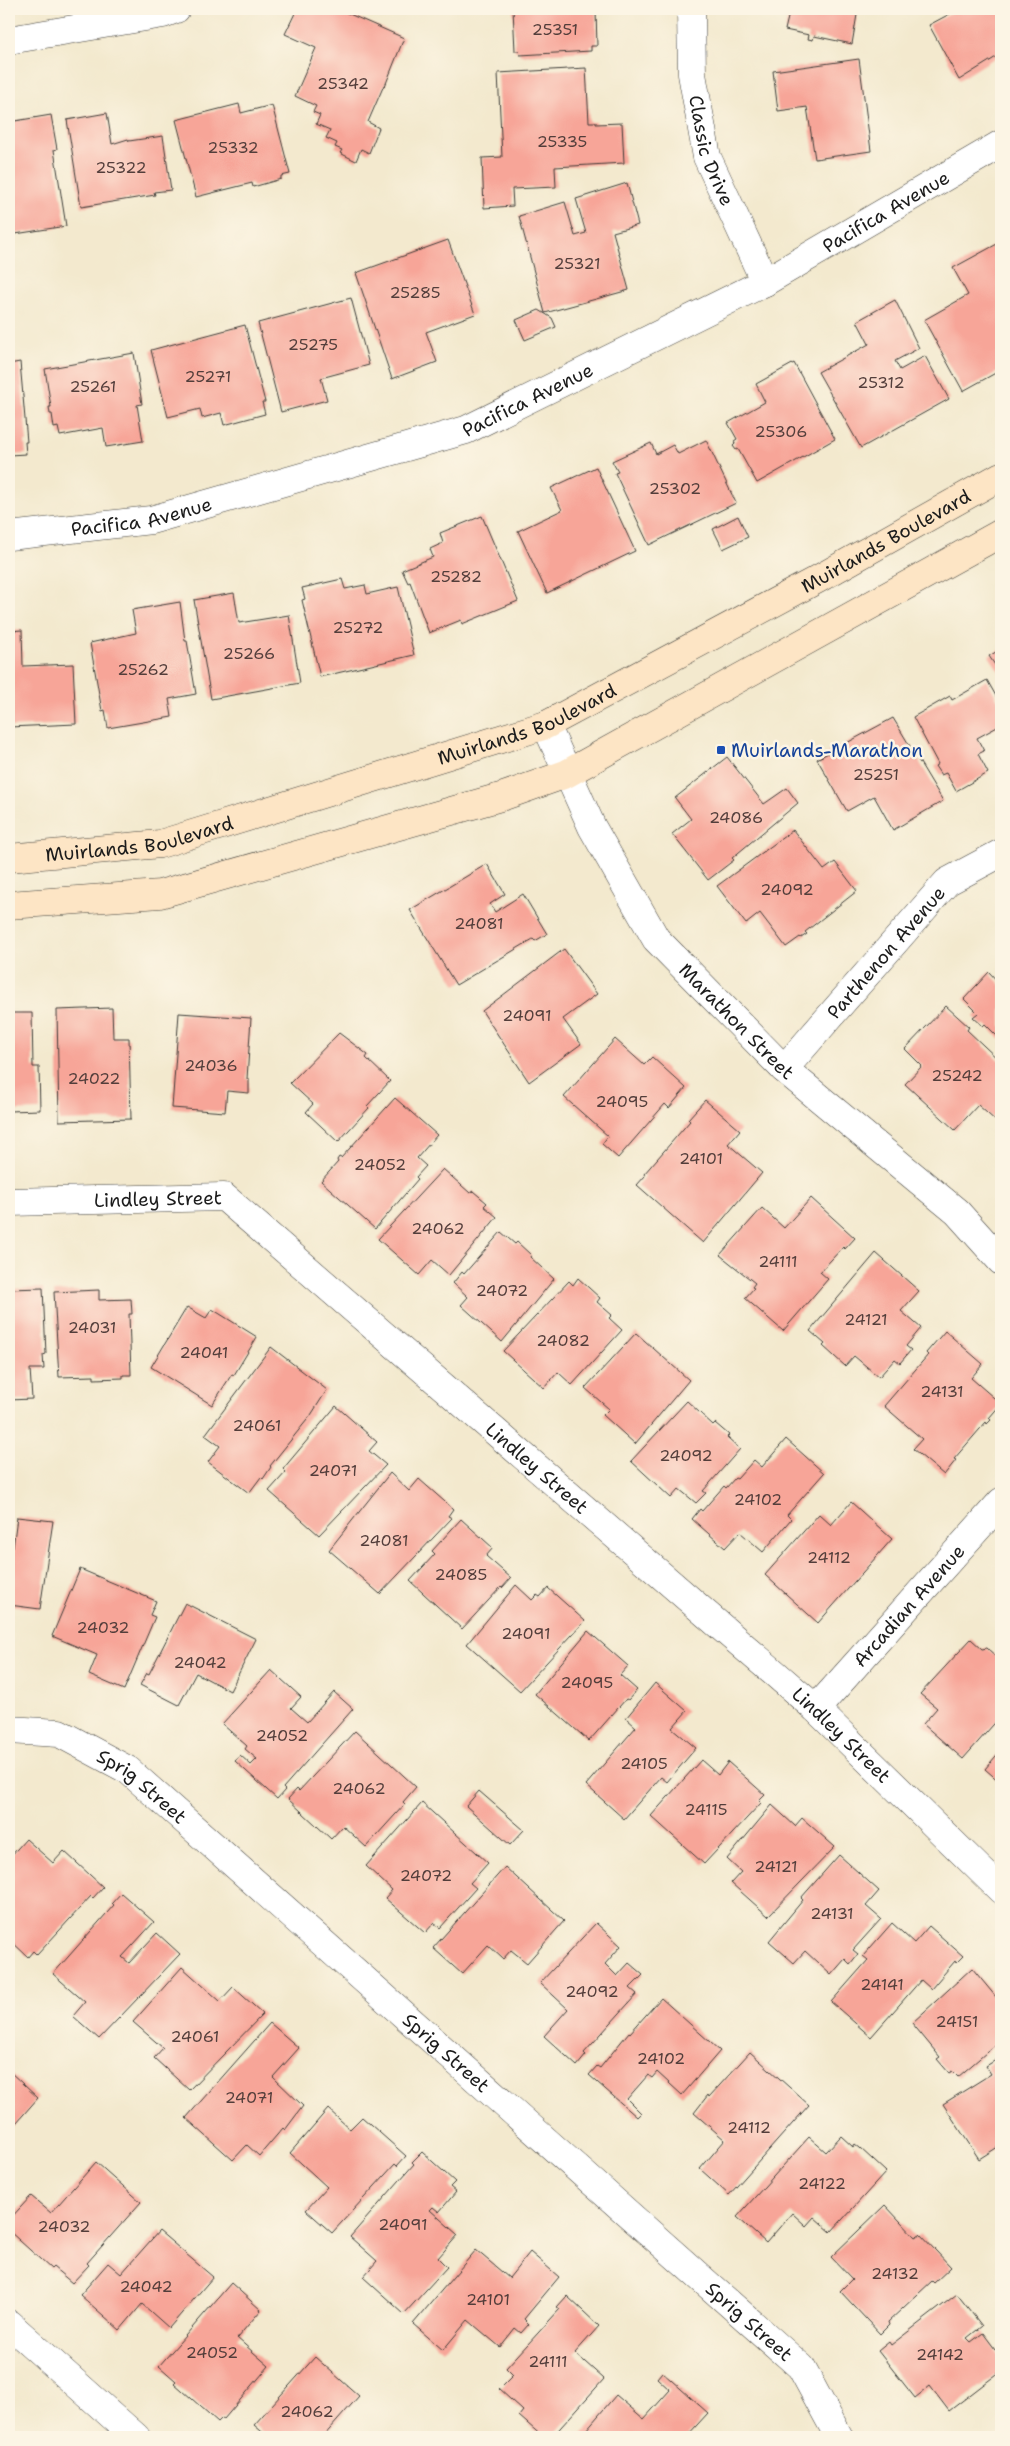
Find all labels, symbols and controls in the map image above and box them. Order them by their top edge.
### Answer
house number: 25351 [532,19,578,40]
house number: 25342 [317,73,369,94]
street label: Classic Drive [684,93,740,209]
house number: 25335 [537,131,587,152]
house number: 25332 [207,137,259,158]
house number: 25322 [95,157,147,178]
street label: Pacifica Avenue [818,164,954,258]
house number: 25321 [553,253,601,274]
house number: 25285 [389,282,441,303]
house number: 25275 [288,334,338,355]
street label: Pacifica Avenue [458,357,597,443]
house number: 25271 [185,366,231,387]
house number: 25312 [857,372,905,393]
house number: 25261 [69,376,117,397]
house number: 25306 [755,421,807,442]
house number: 25302 [649,478,701,499]
street label: Muirlands Boulevard [797,483,975,598]
street label: Pacifica Avenue [70,491,215,541]
house number: 25282 [430,566,482,587]
house number: 25272 [332,617,384,638]
house number: 25266 [223,643,275,664]
house number: 25262 [117,659,169,680]
street label: Muirlands Boulevard [434,677,620,770]
place label: Muirlands-Marathon [731,738,923,763]
marker: Muirlands-Marathon [715,744,727,756]
house number: 25251 [853,764,899,785]
house number: 24086 [709,807,763,828]
street label: Muirlands Boulevard [44,810,236,867]
house number: 24092 [760,879,814,900]
street label: Parthenon Avenue [821,880,951,1024]
house number: 24081 [454,913,504,934]
street label: Marathon Street [674,957,799,1085]
house number: 24091 [502,1005,552,1026]
house number: 24036 [184,1055,238,1076]
house number: 25242 [931,1065,983,1086]
house number: 24022 [67,1068,121,1089]
house number: 24095 [596,1091,648,1112]
house number: 24101 [679,1148,723,1169]
house number: 24052 [354,1154,406,1175]
street label: Lindley Street [94,1185,222,1213]
house number: 24062 [411,1218,465,1239]
house number: 24111 [758,1251,798,1272]
house number: 24072 [476,1280,528,1301]
house number: 24121 [844,1309,888,1330]
house number: 24031 [68,1317,116,1338]
house number: 24082 [536,1330,590,1351]
house number: 24041 [179,1342,229,1363]
house number: 24131 [920,1381,964,1402]
house number: 24061 [233,1415,281,1436]
street label: Lindley Street [480,1416,594,1519]
house number: 24092 [659,1445,713,1466]
house number: 24071 [309,1460,357,1481]
house number: 24102 [734,1489,782,1510]
house number: 24081 [359,1530,409,1551]
street label: Arcadian Avenue [847,1539,970,1672]
house number: 24112 [807,1547,851,1568]
house number: 24085 [435,1564,487,1585]
house number: 24032 [77,1617,129,1638]
house number: 24091 [501,1623,551,1644]
house number: 24042 [173,1652,227,1673]
house number: 24095 [561,1672,613,1693]
street label: Lindley Street [787,1681,896,1788]
house number: 24052 [256,1725,308,1746]
street label: Sprig Street [93,1743,192,1829]
house number: 24105 [620,1753,668,1774]
house number: 24062 [332,1778,386,1799]
house number: 24115 [685,1799,727,1820]
house number: 24121 [754,1856,798,1877]
house number: 24072 [400,1865,452,1886]
house number: 24131 [810,1903,854,1924]
house number: 24141 [860,1974,904,1995]
house number: 24092 [565,1981,619,2002]
street label: Sprig Street [398,2007,495,2098]
house number: 24151 [936,2011,978,2032]
house number: 24061 [171,2026,219,2047]
house number: 24102 [637,2048,685,2069]
house number: 24071 [225,2087,273,2108]
house number: 24112 [727,2117,771,2138]
house number: 24122 [798,2173,846,2194]
house number: 24091 [378,2214,428,2235]
house number: 24032 [38,2216,90,2237]
house number: 24132 [871,2263,919,2284]
house number: 24042 [119,2276,173,2297]
street label: Sprig Street [701,2276,798,2366]
house number: 24101 [466,2289,510,2310]
house number: 24052 [186,2342,238,2363]
house number: 24142 [916,2344,964,2365]
house number: 24111 [528,2351,568,2372]
house number: 24062 [280,2401,334,2422]

